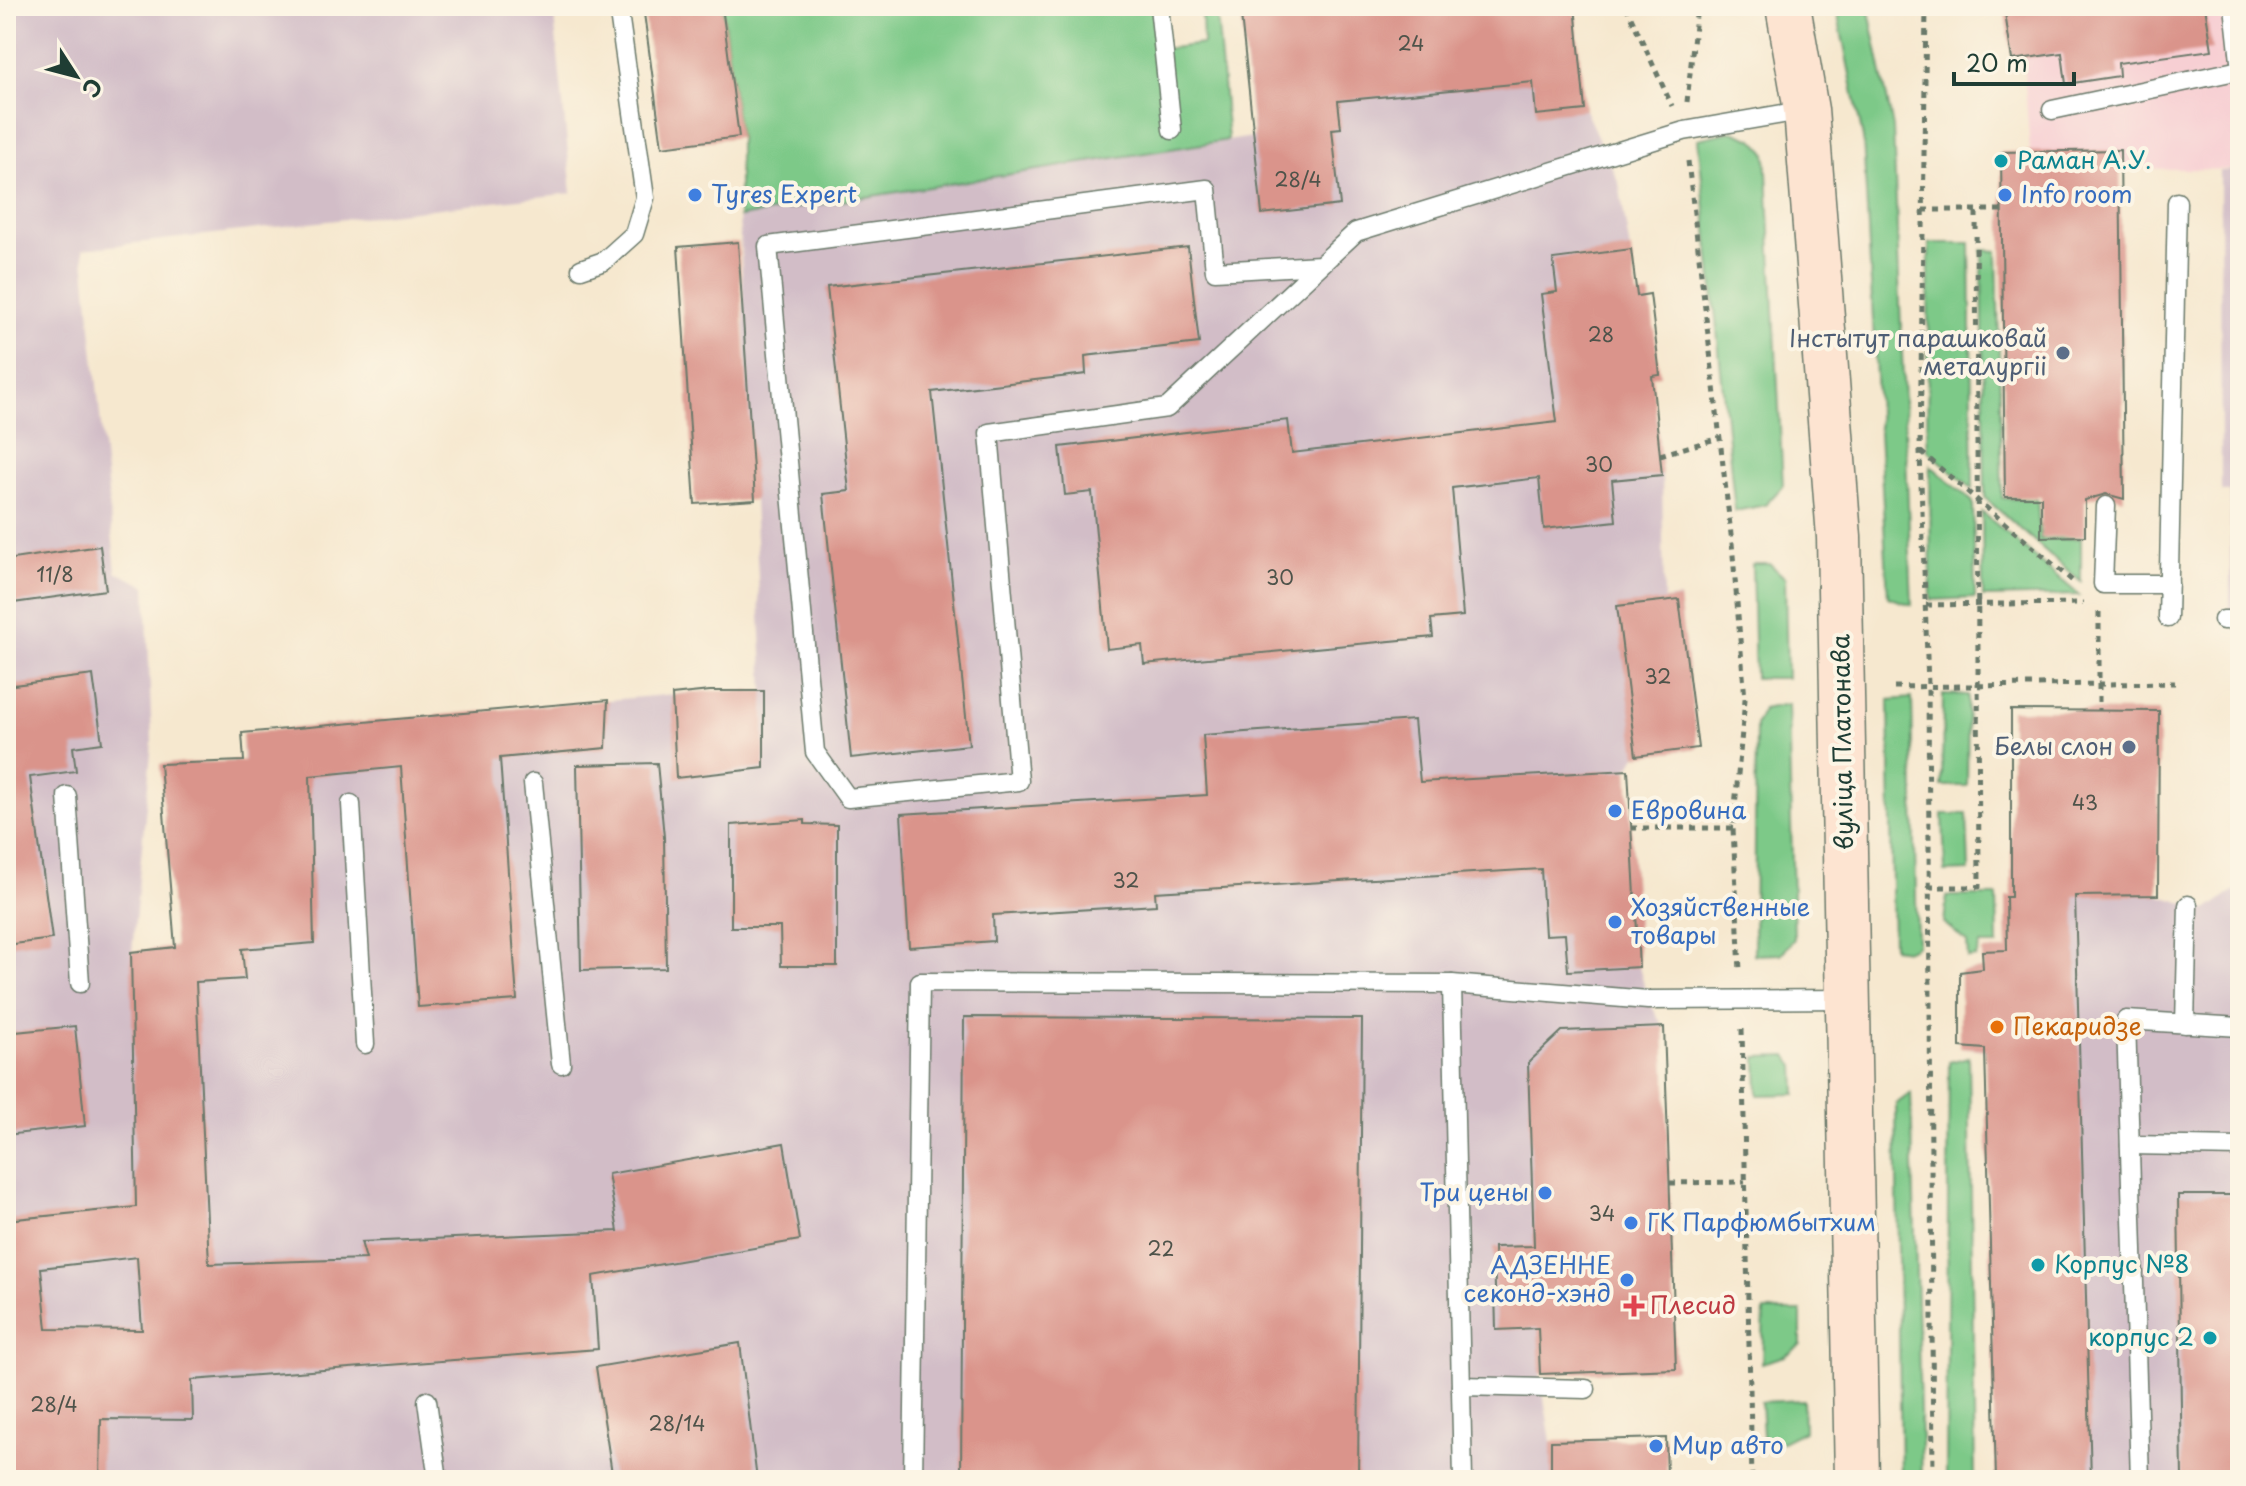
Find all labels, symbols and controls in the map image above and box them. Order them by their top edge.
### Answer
house number: 24 [1398,28,1424,58]
north arrow [36,36,116,116]
scale bar [1954,36,2074,86]
text: 20 m [1966,44,2028,80]
text: С [75,72,112,105]
place label: Раман А.У. [2017,141,2151,177]
marker: Раман А.У. [1992,152,2010,170]
house number: 28/4 [1274,164,1322,194]
place label: Tyres Expert [711,175,857,211]
place label: Info room [2021,175,2133,211]
marker: Tyres Expert [686,186,704,204]
marker: Info room [1996,186,2014,204]
house number: 28 [1588,319,1614,349]
place label: Інстытут парашковай металургіі [1789,319,2047,383]
marker: Інстытут парашковай металургіі [2054,344,2072,362]
house number: 30 [1585,449,1613,479]
house number: 11/8 [36,559,74,589]
house number: 30 [1266,562,1294,592]
street label: вуліца Платонава [1821,634,1861,850]
house number: 32 [1645,661,1671,691]
place label: Белы слон [1994,727,2113,763]
marker: Белы слон [2120,738,2138,756]
house number: 43 [2072,787,2098,817]
place label: Евровина [1631,791,1746,827]
marker: Евровина [1606,802,1624,820]
house number: 32 [1113,865,1139,895]
place label: Хозяйственные товары [1631,888,1810,952]
marker: Хозяйственные товары [1606,913,1624,931]
place label: Пекаридзе [2013,1007,2142,1043]
marker: Пекаридзе [1988,1018,2006,1036]
place label: Три цены [1420,1173,1529,1209]
marker: Три цены [1536,1184,1554,1202]
house number: 34 [1589,1198,1615,1228]
place label: ГК Парфюмбытхим [1647,1203,1876,1239]
marker: ГК Парфюмбытхим [1622,1214,1640,1232]
house number: 22 [1148,1233,1174,1263]
place label: Корпус №8 [2054,1245,2190,1281]
place label: АДЗЕННЕ секонд-хэнд [1464,1246,1611,1310]
marker: Корпус №8 [2029,1256,2047,1274]
marker: АДЗЕННЕ секонд-хэнд [1618,1271,1636,1289]
place label: Плесид [1650,1286,1736,1322]
marker: Плесид [1625,1297,1643,1315]
place label: корпус 2 [2088,1318,2194,1354]
marker: корпус 2 [2201,1329,2219,1347]
house number: 28/4 [30,1389,78,1419]
house number: 28/14 [648,1408,706,1438]
place label: Мир авто [1672,1426,1784,1462]
marker: Мир авто [1647,1437,1665,1455]

